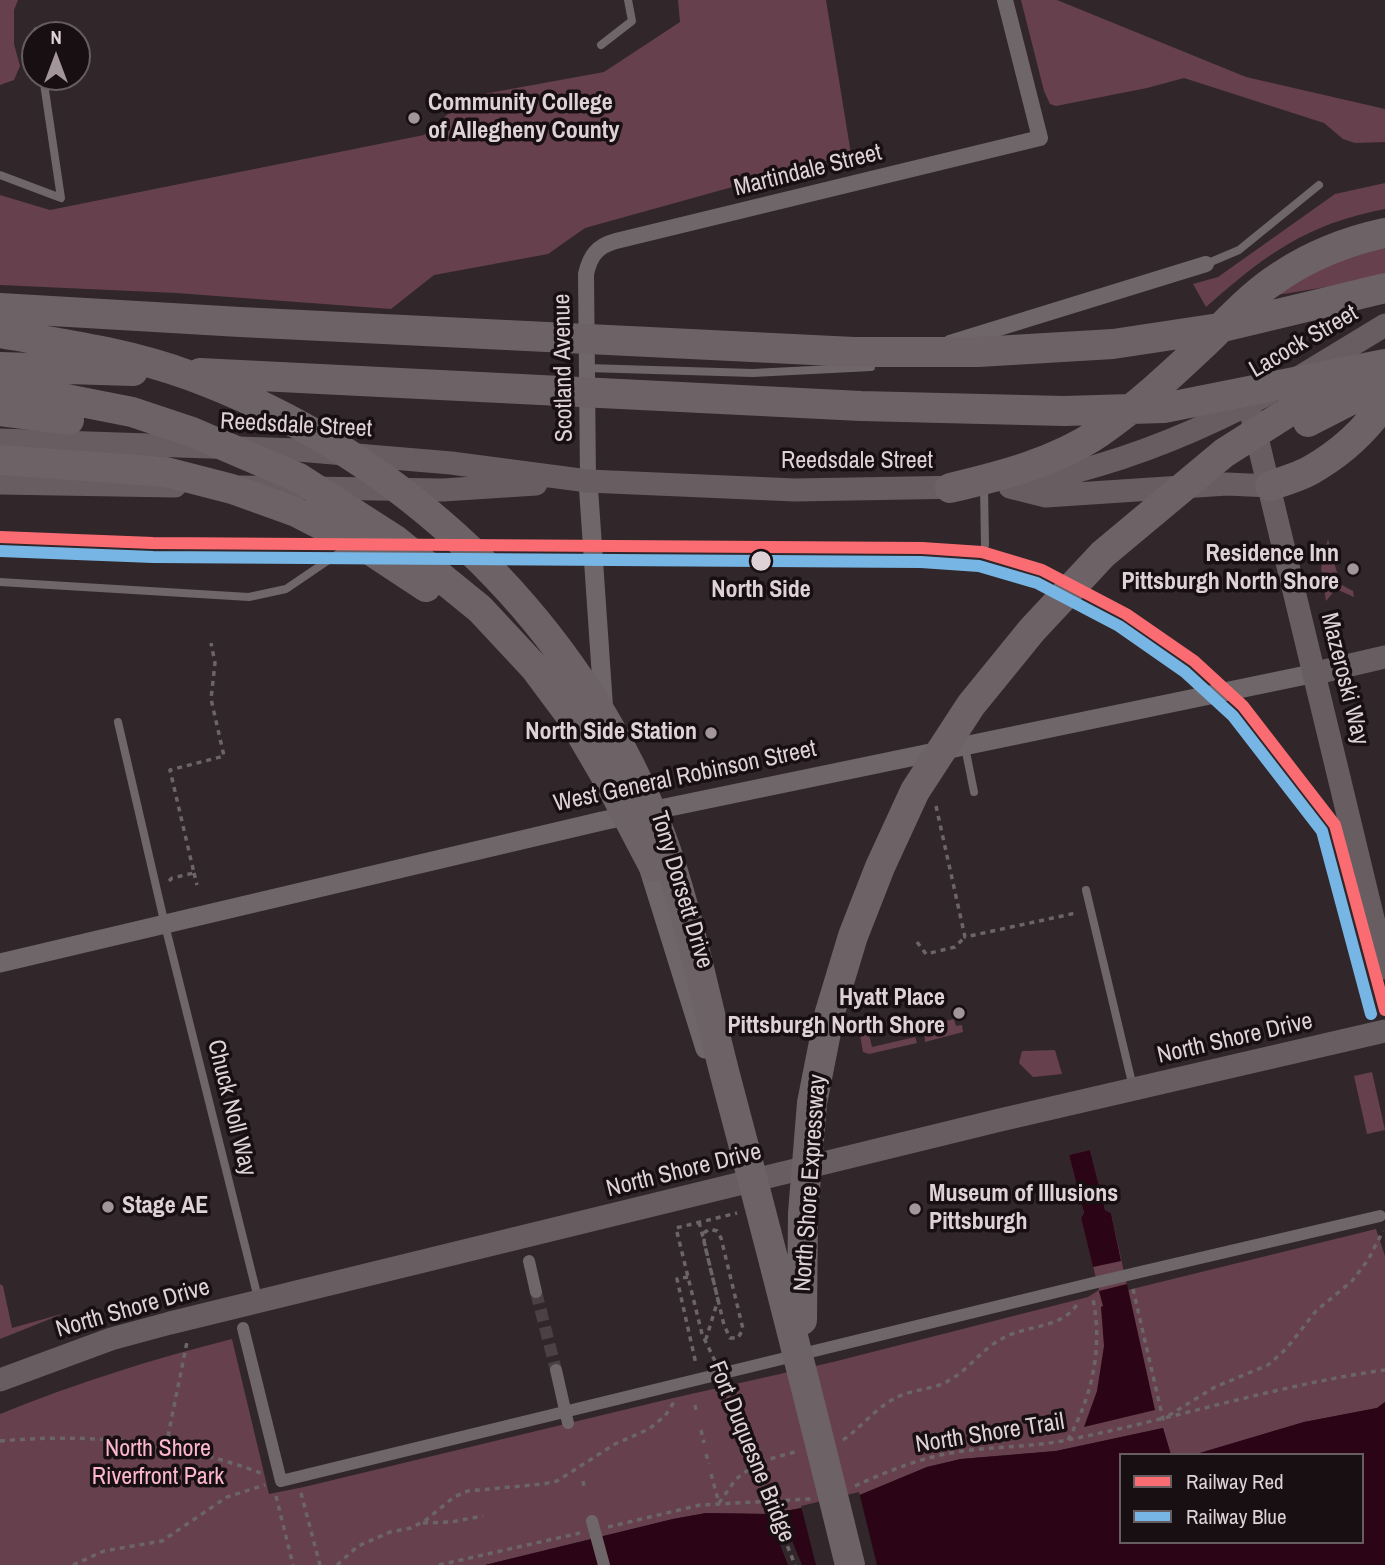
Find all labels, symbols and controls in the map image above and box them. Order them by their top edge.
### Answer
north arrow [21,21,91,91]
text: N [50,24,62,50]
place label: Community College of Allegheny County [428,90,619,146]
marker: Community College of Allegheny County [406,110,422,126]
street label: Martindale Street [731,139,885,203]
street label: Scotland Avenue [548,294,580,442]
street label: Lacock Street [1245,299,1363,385]
street label: Reedsdale Street [219,408,373,444]
street label: Reedsdale Street [781,448,933,476]
place label: Residence Inn Pittsburgh North Shore [1121,541,1339,597]
marker: North Side [749,549,773,573]
marker: Residence Inn Pittsburgh North Shore [1345,561,1361,577]
place label: North Side [711,577,811,605]
street label: Mazeroski Way [1314,610,1374,748]
place label: North Side Station [525,719,697,747]
marker: North Side Station [703,725,719,741]
street label: West General Robinson Street [551,735,819,819]
street label: Tony Dorsett Drive [643,808,719,972]
place label: Hyatt Place Pittsburgh North Shore [727,985,945,1041]
marker: Hyatt Place Pittsburgh North Shore [951,1005,967,1021]
street label: North Shore Drive [1154,1007,1316,1071]
street label: Chuck Noll Way [200,1037,262,1179]
street label: North Shore Expressway [789,1073,833,1293]
street label: North Shore Drive [604,1138,764,1204]
place label: Museum of Illusions Pittsburgh [929,1181,1118,1237]
place label: Stage AE [122,1193,208,1221]
marker: Stage AE [100,1199,116,1215]
marker: Museum of Illusions Pittsburgh [907,1201,923,1217]
street label: North Shore Drive [53,1273,213,1345]
street label: Fort Duquesne Bridge [702,1357,800,1547]
street label: North Shore Trail [914,1408,1066,1460]
park label: North Shore Riverfront Park [92,1436,224,1492]
legend [1119,1453,1364,1544]
text: Railway Red [1186,1467,1284,1496]
text: Railway Blue [1186,1502,1287,1531]

